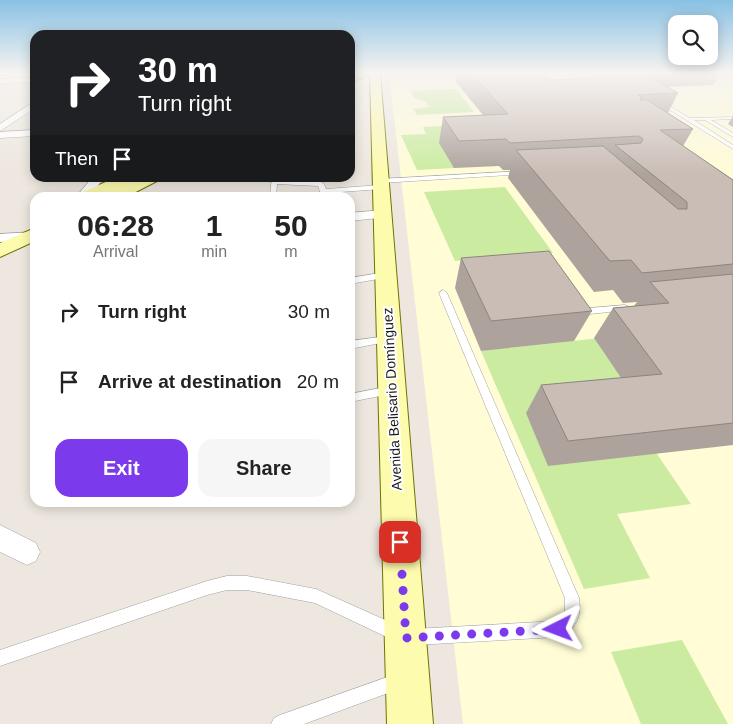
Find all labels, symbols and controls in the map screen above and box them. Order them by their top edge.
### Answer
map controls [668,15,718,65]
button: search [668,15,718,65]
icon: right [55,50,120,115]
text: 30 m [138,50,218,89]
text: Turn right [138,91,231,116]
icon: arrive [108,145,136,173]
text: Then [55,148,98,169]
text: 06:28 [77,209,154,242]
text: 1 [206,209,223,242]
text: 50 [274,209,308,242]
text: Arrival [93,243,138,260]
text: min [201,243,227,260]
text: m [284,243,298,260]
icon: right [55,298,83,326]
text: Turn right [98,301,186,322]
text: 30 m [288,301,330,322]
street label: Avenida Belisario Domínguez [379,307,405,491]
icon: arrive [55,368,83,396]
text: Arrive at destination [98,371,282,392]
text: 20 m [297,371,339,392]
button: Exit [55,439,188,497]
button: Share [198,439,330,497]
pin [379,521,421,563]
icon: arrive [386,528,414,556]
position arrow [531,602,583,654]

